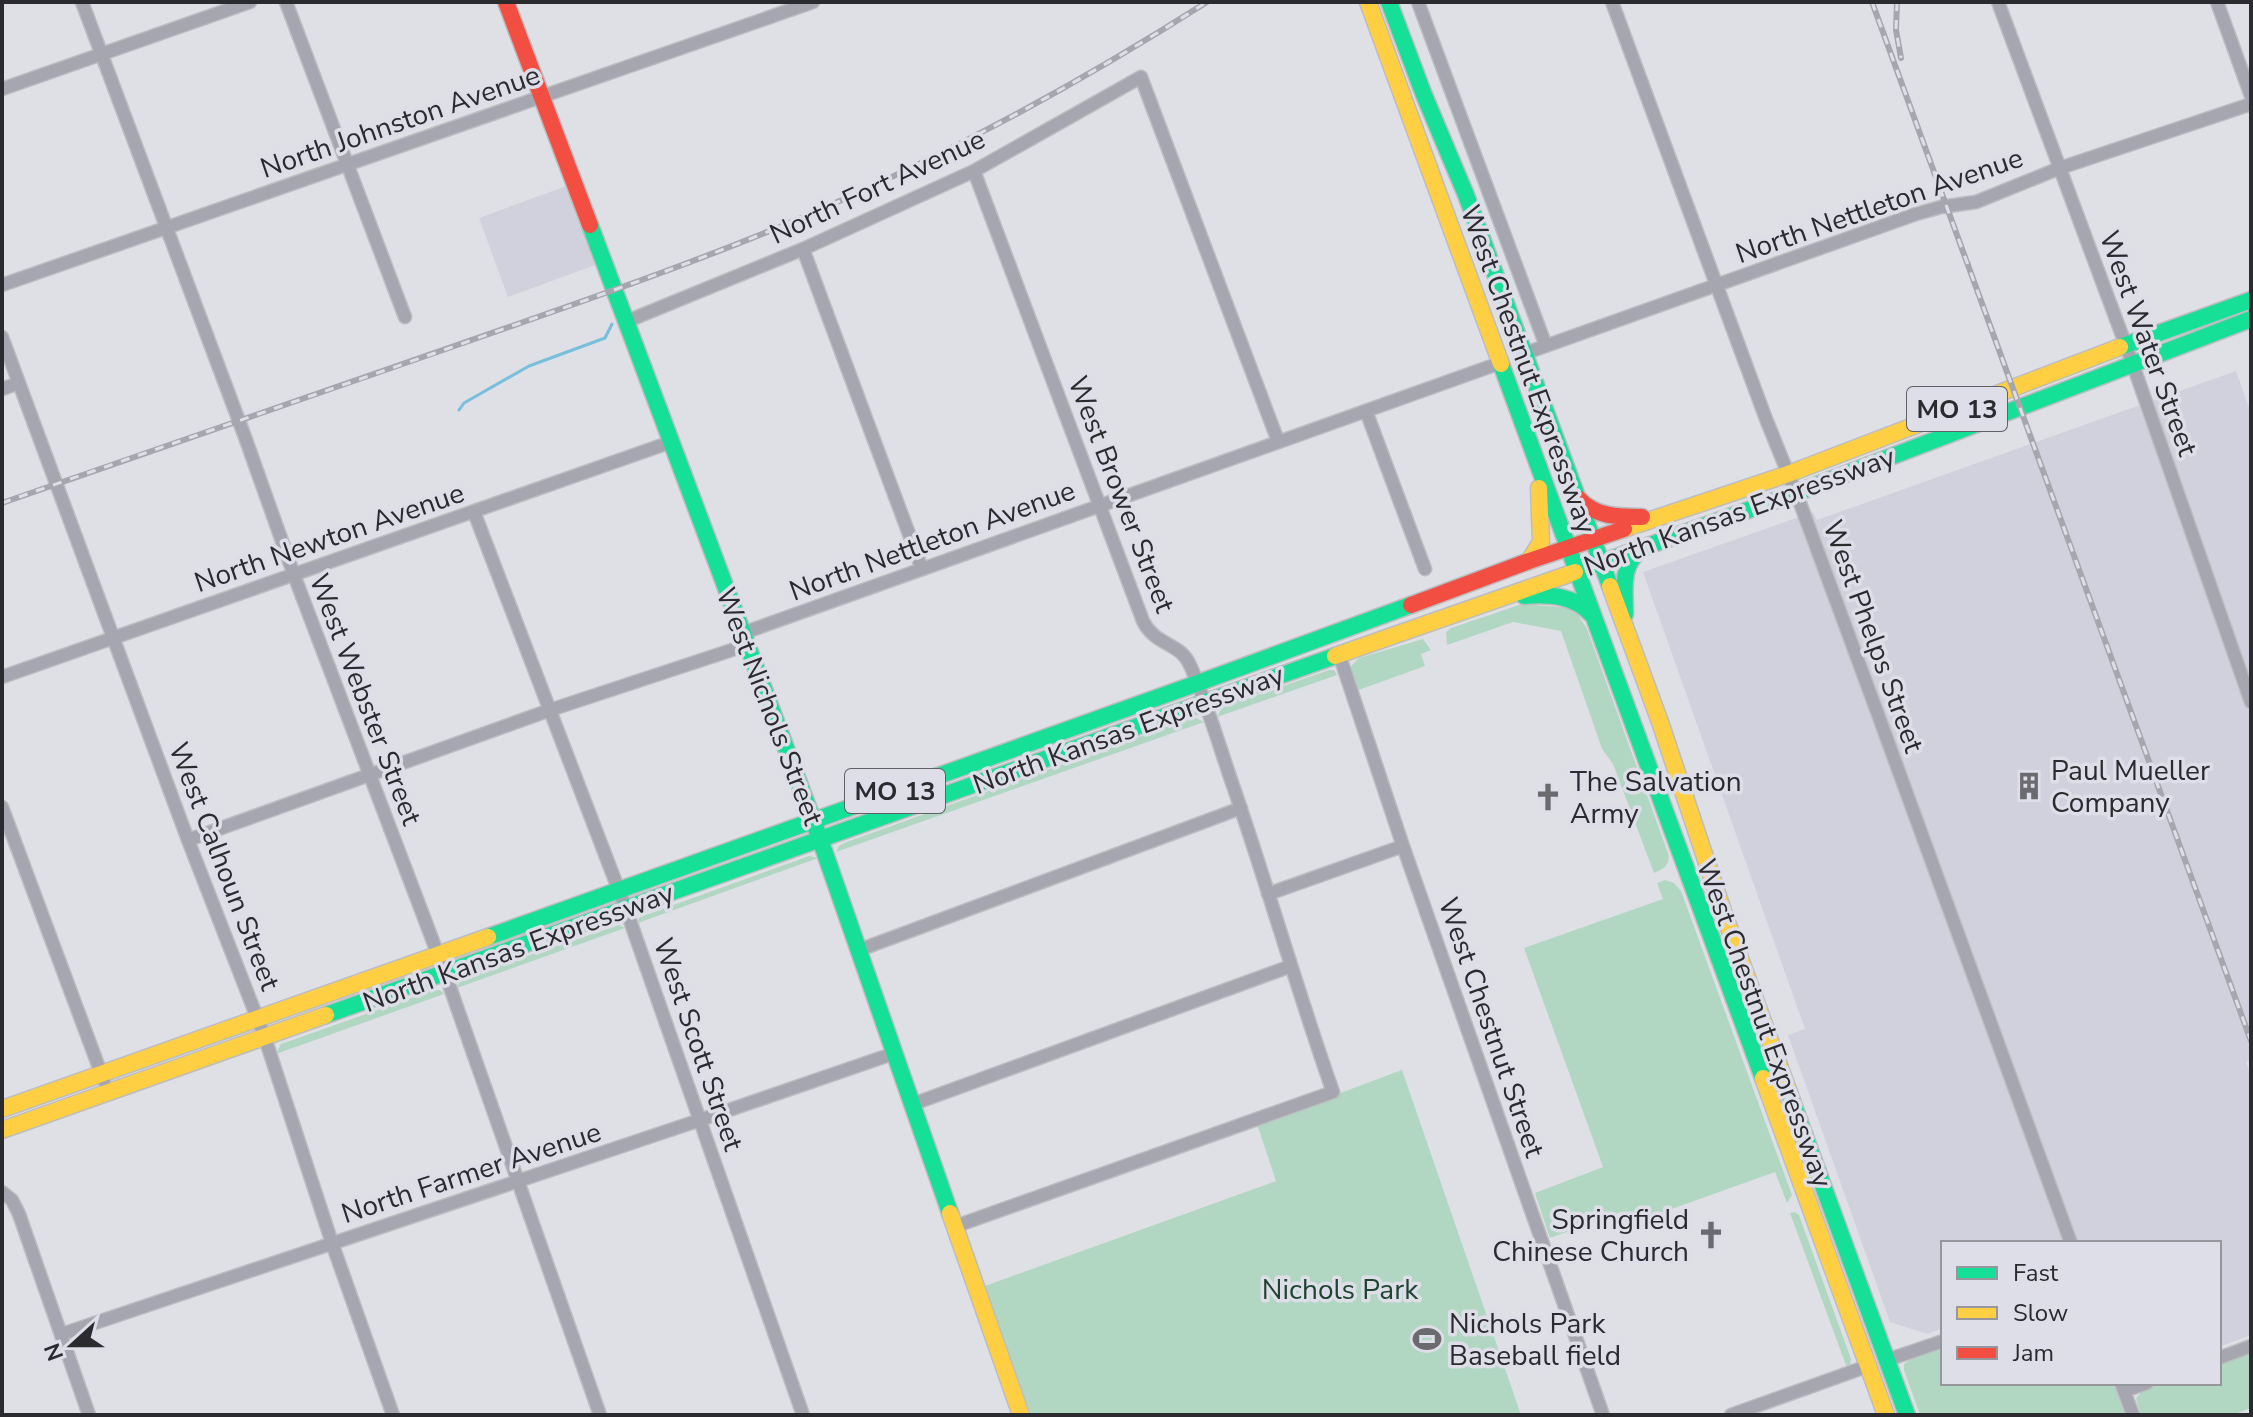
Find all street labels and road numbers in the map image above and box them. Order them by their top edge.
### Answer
street label: North Johnston Avenue [255,56,545,188]
street label: North Fort Avenue [764,120,991,253]
street label: North Nettleton Avenue [1731,139,2028,273]
street label: West Chestnut Expressway [1451,200,1605,539]
street label: West Water Street [2090,226,2206,461]
street label: West Brower Street [1058,371,1184,618]
road number: MO 13 [1907,387,2007,431]
street label: North Kansas Expressway [1579,438,1901,586]
street label: North Nettleton Avenue [784,472,1080,610]
street label: North Newton Avenue [189,474,469,602]
street label: West Phelps Street [1813,515,1933,758]
street label: West Webster Street [300,568,431,831]
street label: West Nichols Street [706,582,832,831]
street label: North Kansas Expressway [968,656,1290,804]
street label: West Calhoun Street [159,737,289,996]
road number: MO 13 [845,769,945,813]
street label: West Chestnut Expressway [1687,854,1841,1193]
street label: North Kansas Expressway [358,874,680,1022]
street label: West Chestnut Street [1429,892,1553,1162]
street label: West Scott Street [644,933,752,1156]
street label: North Farmer Avenue [337,1113,606,1233]

